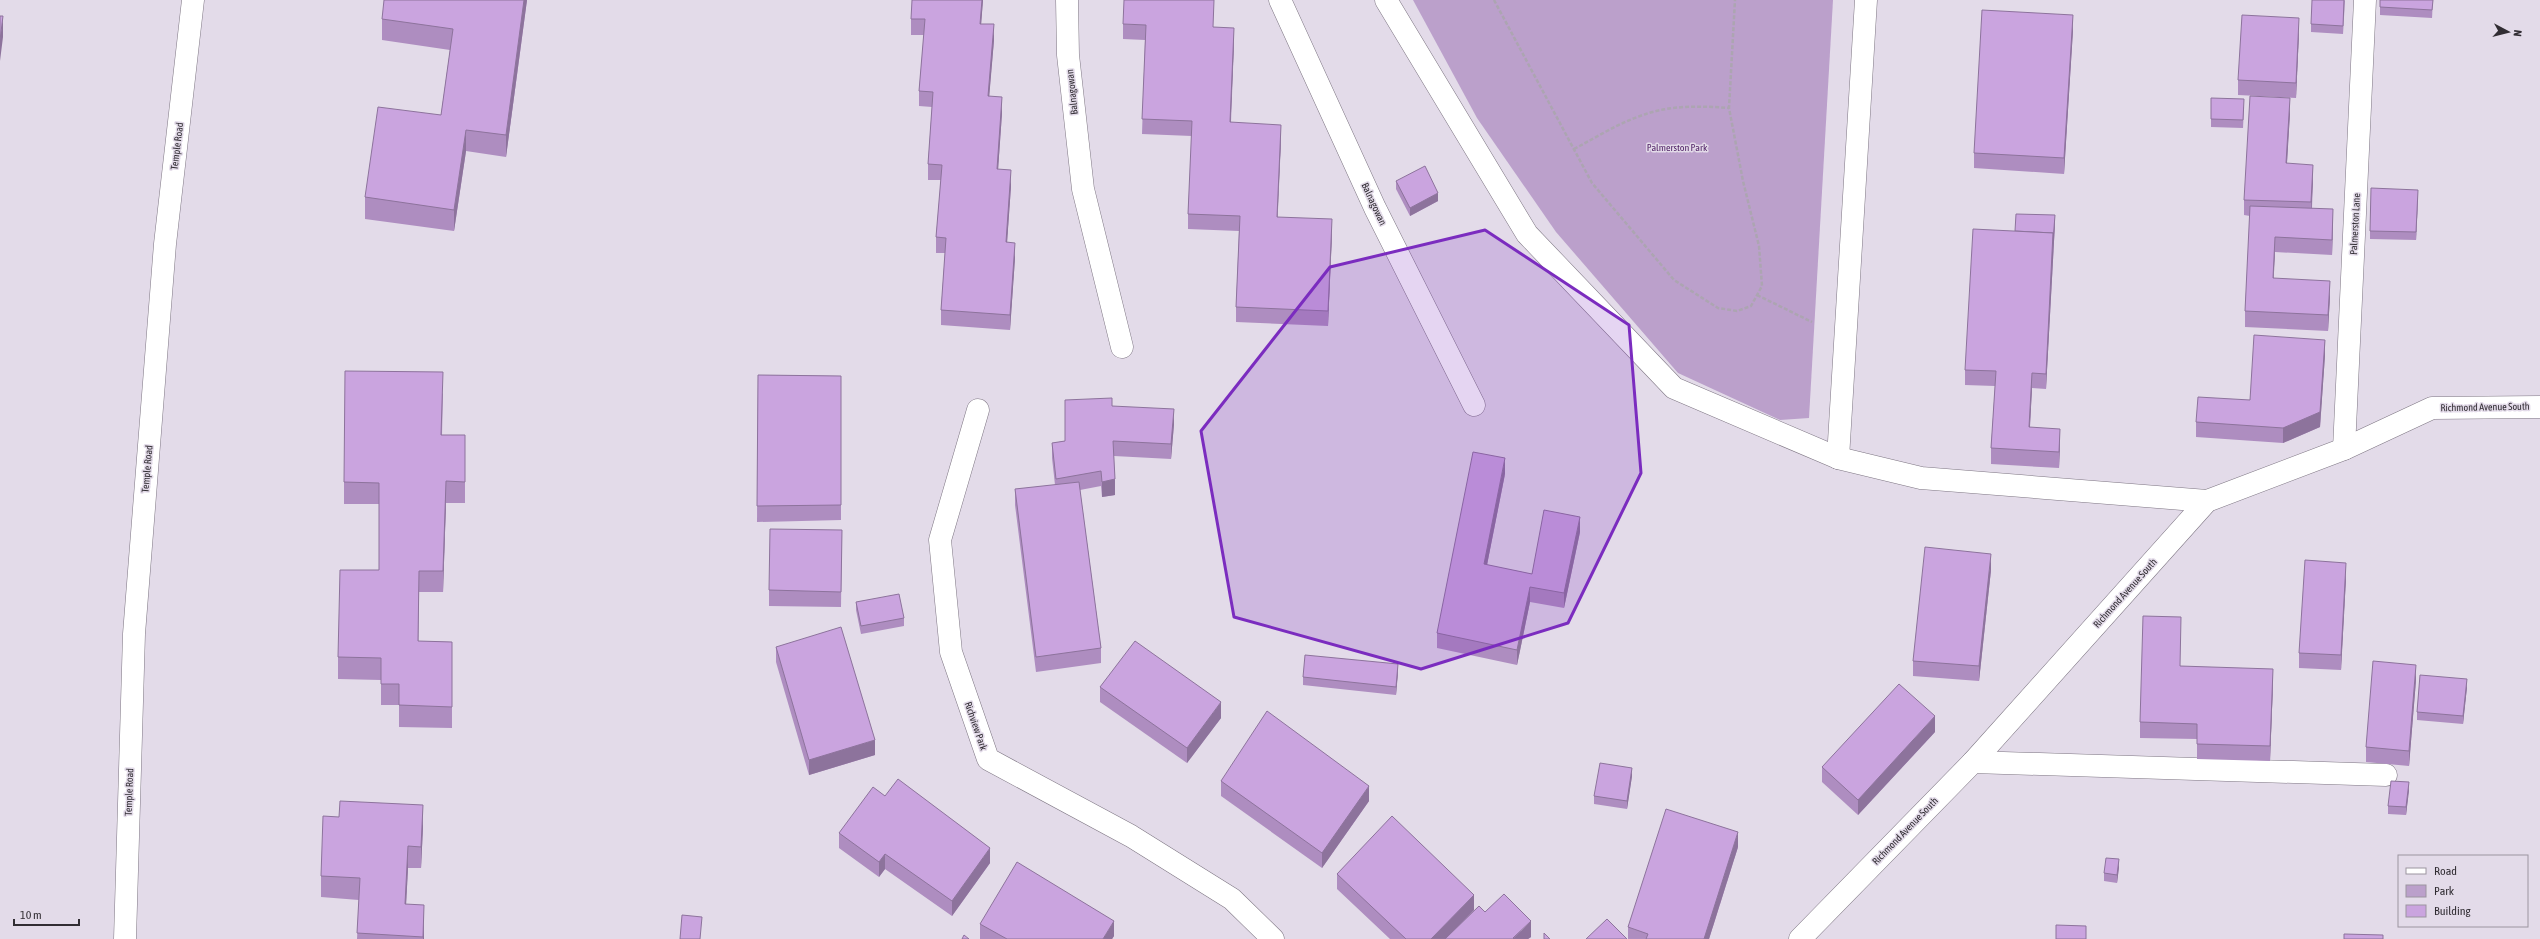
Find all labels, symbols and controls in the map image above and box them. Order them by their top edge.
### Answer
north arrow [2488,12,2528,52]
text: N [2512,29,2524,37]
street label: Balnagowan [1064,69,1080,115]
street label: Temple Road [169,121,185,170]
park label: Palmerston Park [1647,142,1708,153]
street label: Balnagowan [1359,181,1389,227]
street label: Palmerston Lane [2348,192,2362,255]
street label: Richmond Avenue South [2440,401,2530,413]
street label: Temple Road [139,444,155,493]
street label: Richmond Avenue South [2091,556,2159,630]
street label: Richview Park [963,700,990,752]
street label: Temple Road [123,768,135,816]
street label: Richmond Avenue South [1870,795,1940,867]
legend [2398,855,2528,927]
text: Road [2434,864,2457,878]
text: Park [2434,884,2455,898]
scale bar [14,901,79,927]
text: Building [2434,904,2472,918]
text: 10 m [20,908,42,922]

